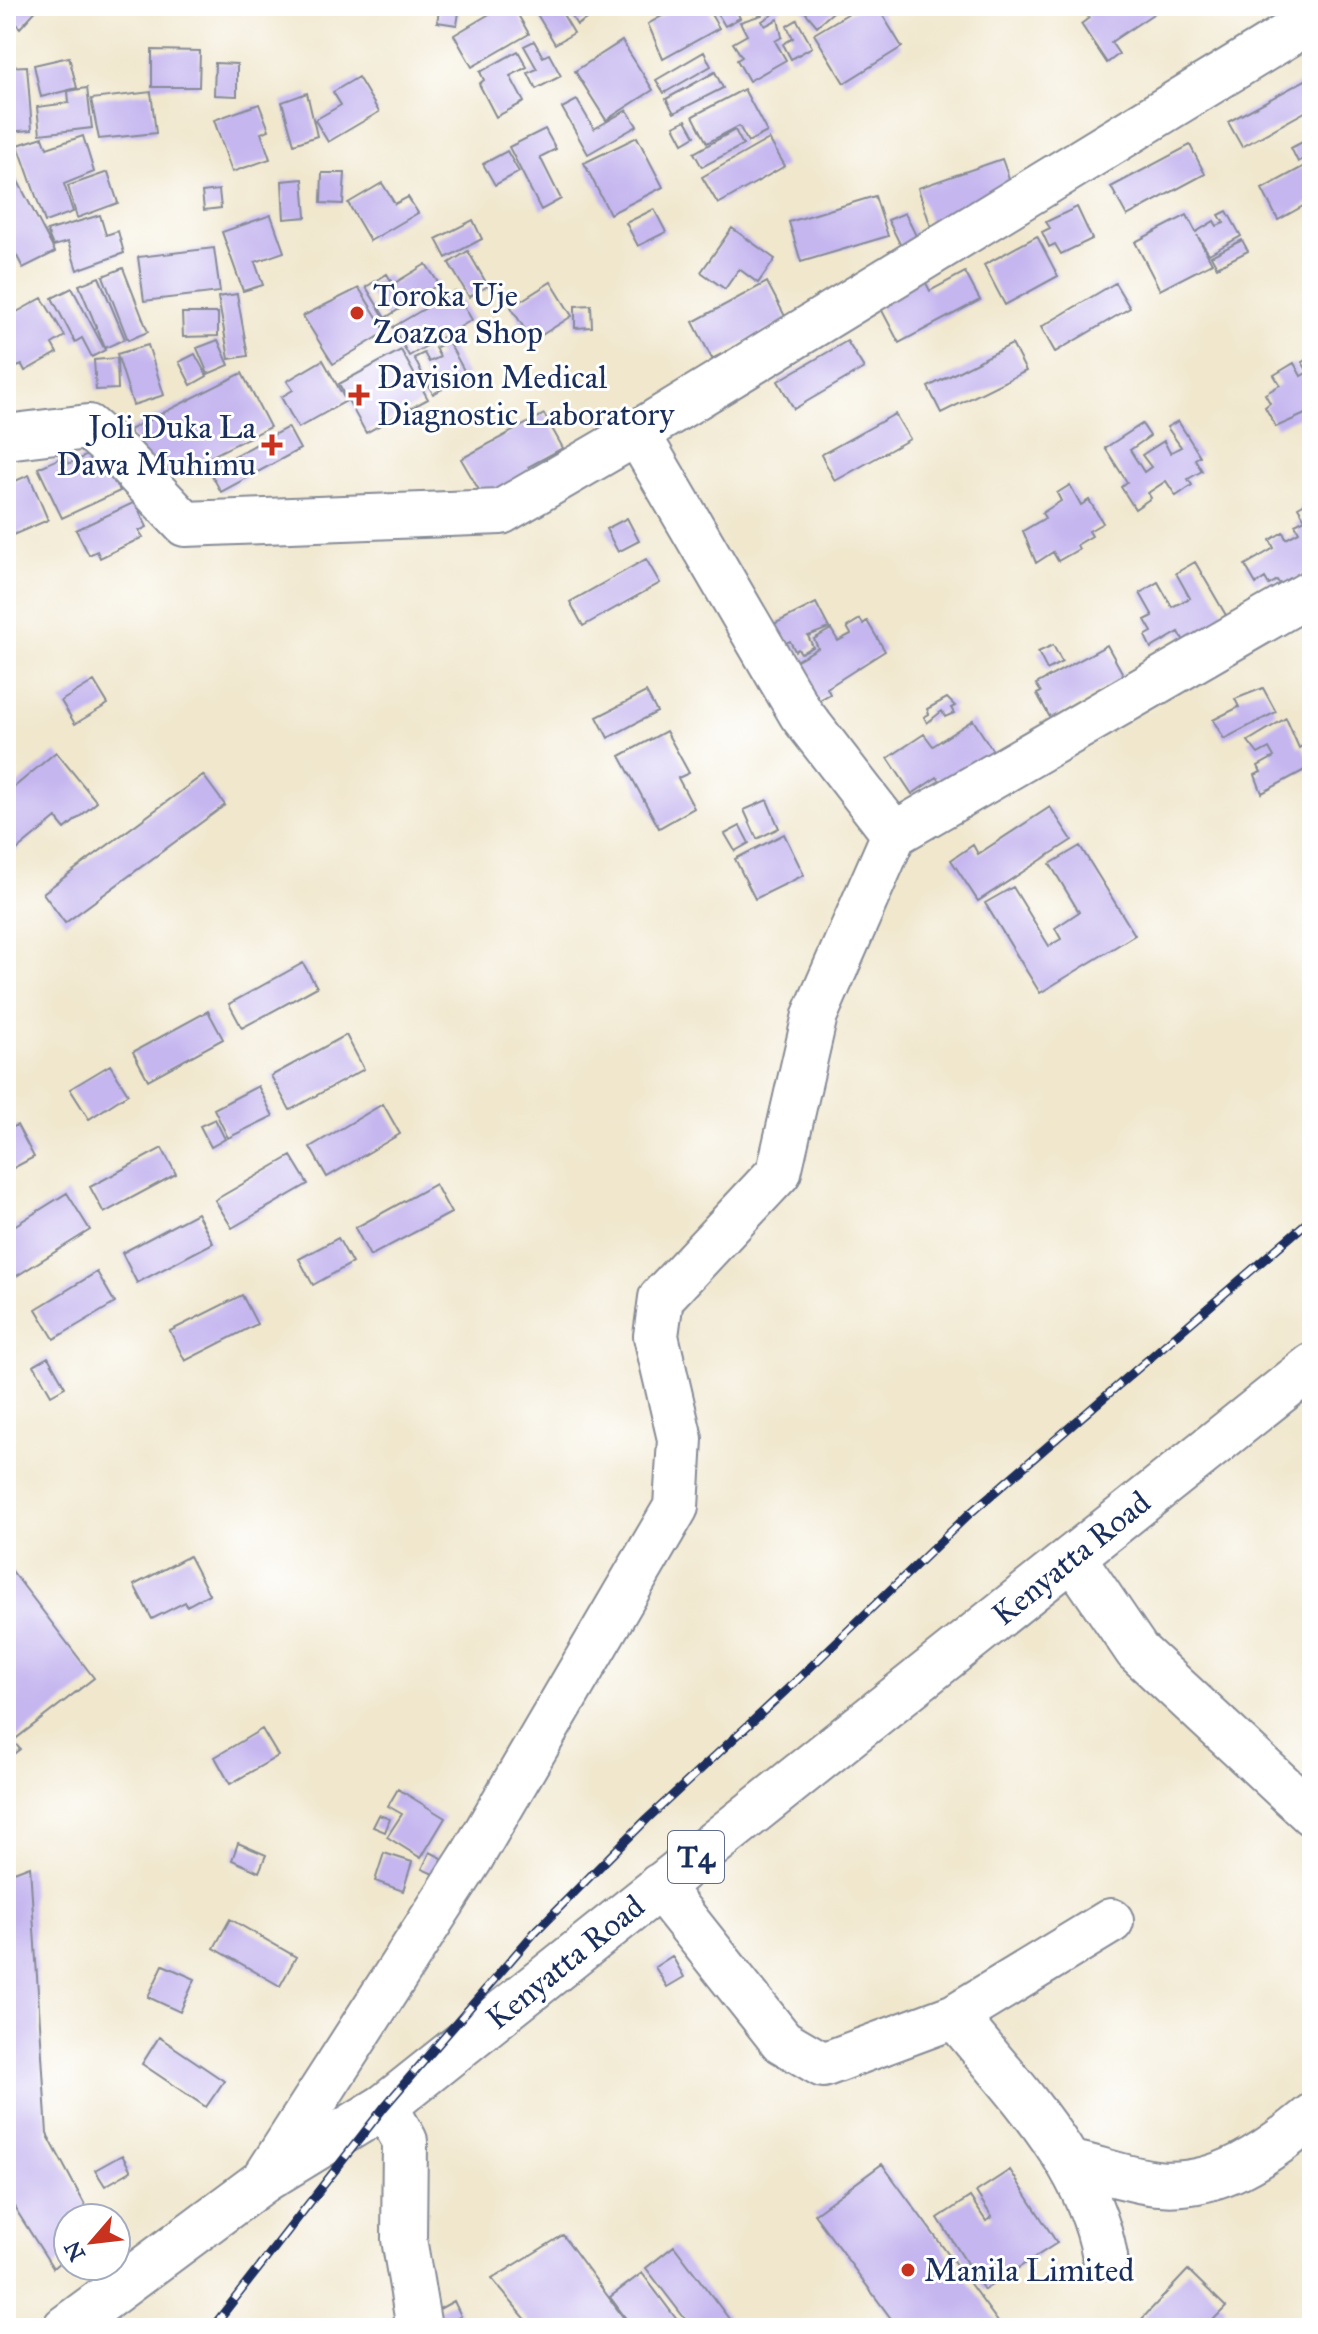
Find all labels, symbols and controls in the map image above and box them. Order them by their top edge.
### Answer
place label: Toroka Uje Zoazoa Shop [373,276,543,352]
marker: Toroka Uje Zoazoa Shop [348,304,366,322]
place label: Davision Medical Diagnostic Laboratory [377,358,675,434]
marker: Davision Medical Diagnostic Laboratory [348,384,370,406]
place label: Joli Duka La Dawa Muhimu [56,408,256,484]
marker: Joli Duka La Dawa Muhimu [263,436,281,454]
street label: Kenyatta Road [984,1483,1158,1634]
road number: T4 [668,1831,724,1883]
street label: Kenyatta Road [478,1887,652,2038]
north arrow [52,2202,132,2282]
text: N [58,2236,91,2266]
place label: Manila Limited [924,2251,1134,2290]
marker: Manila Limited [899,2261,917,2279]

